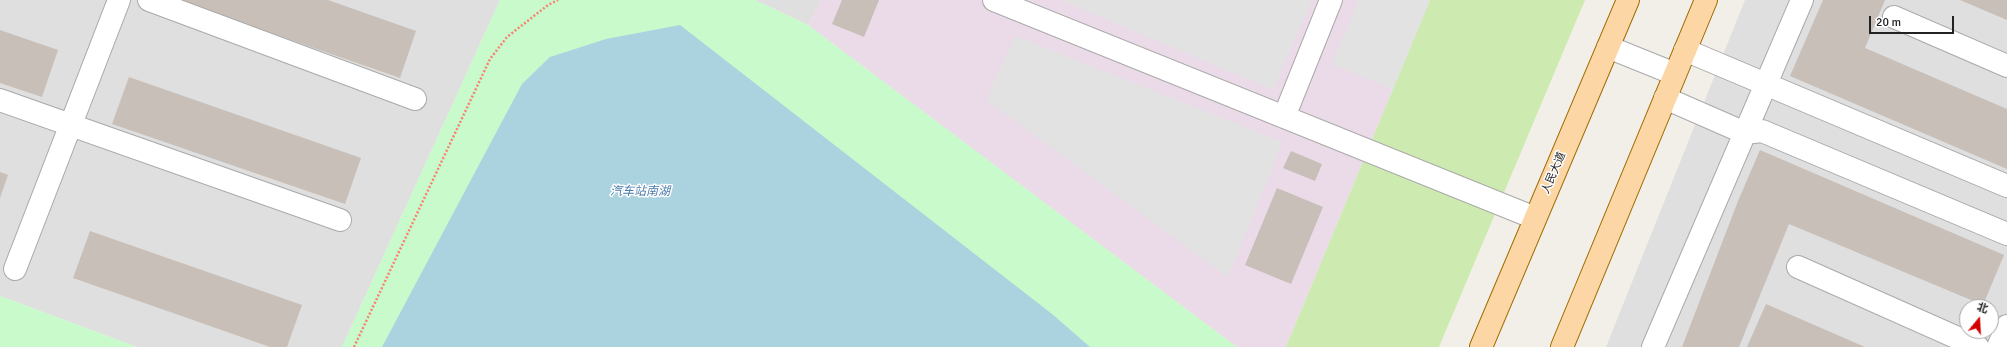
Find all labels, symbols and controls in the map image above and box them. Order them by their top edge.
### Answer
scale bar [1871,8,1956,34]
text: 20 m [1876,15,1901,30]
street label: 人民大道 [1539,150,1569,196]
water label: 汽车站南湖 [610,185,670,199]
north arrow [1959,299,1999,339]
text: 北 [1975,300,1990,316]

